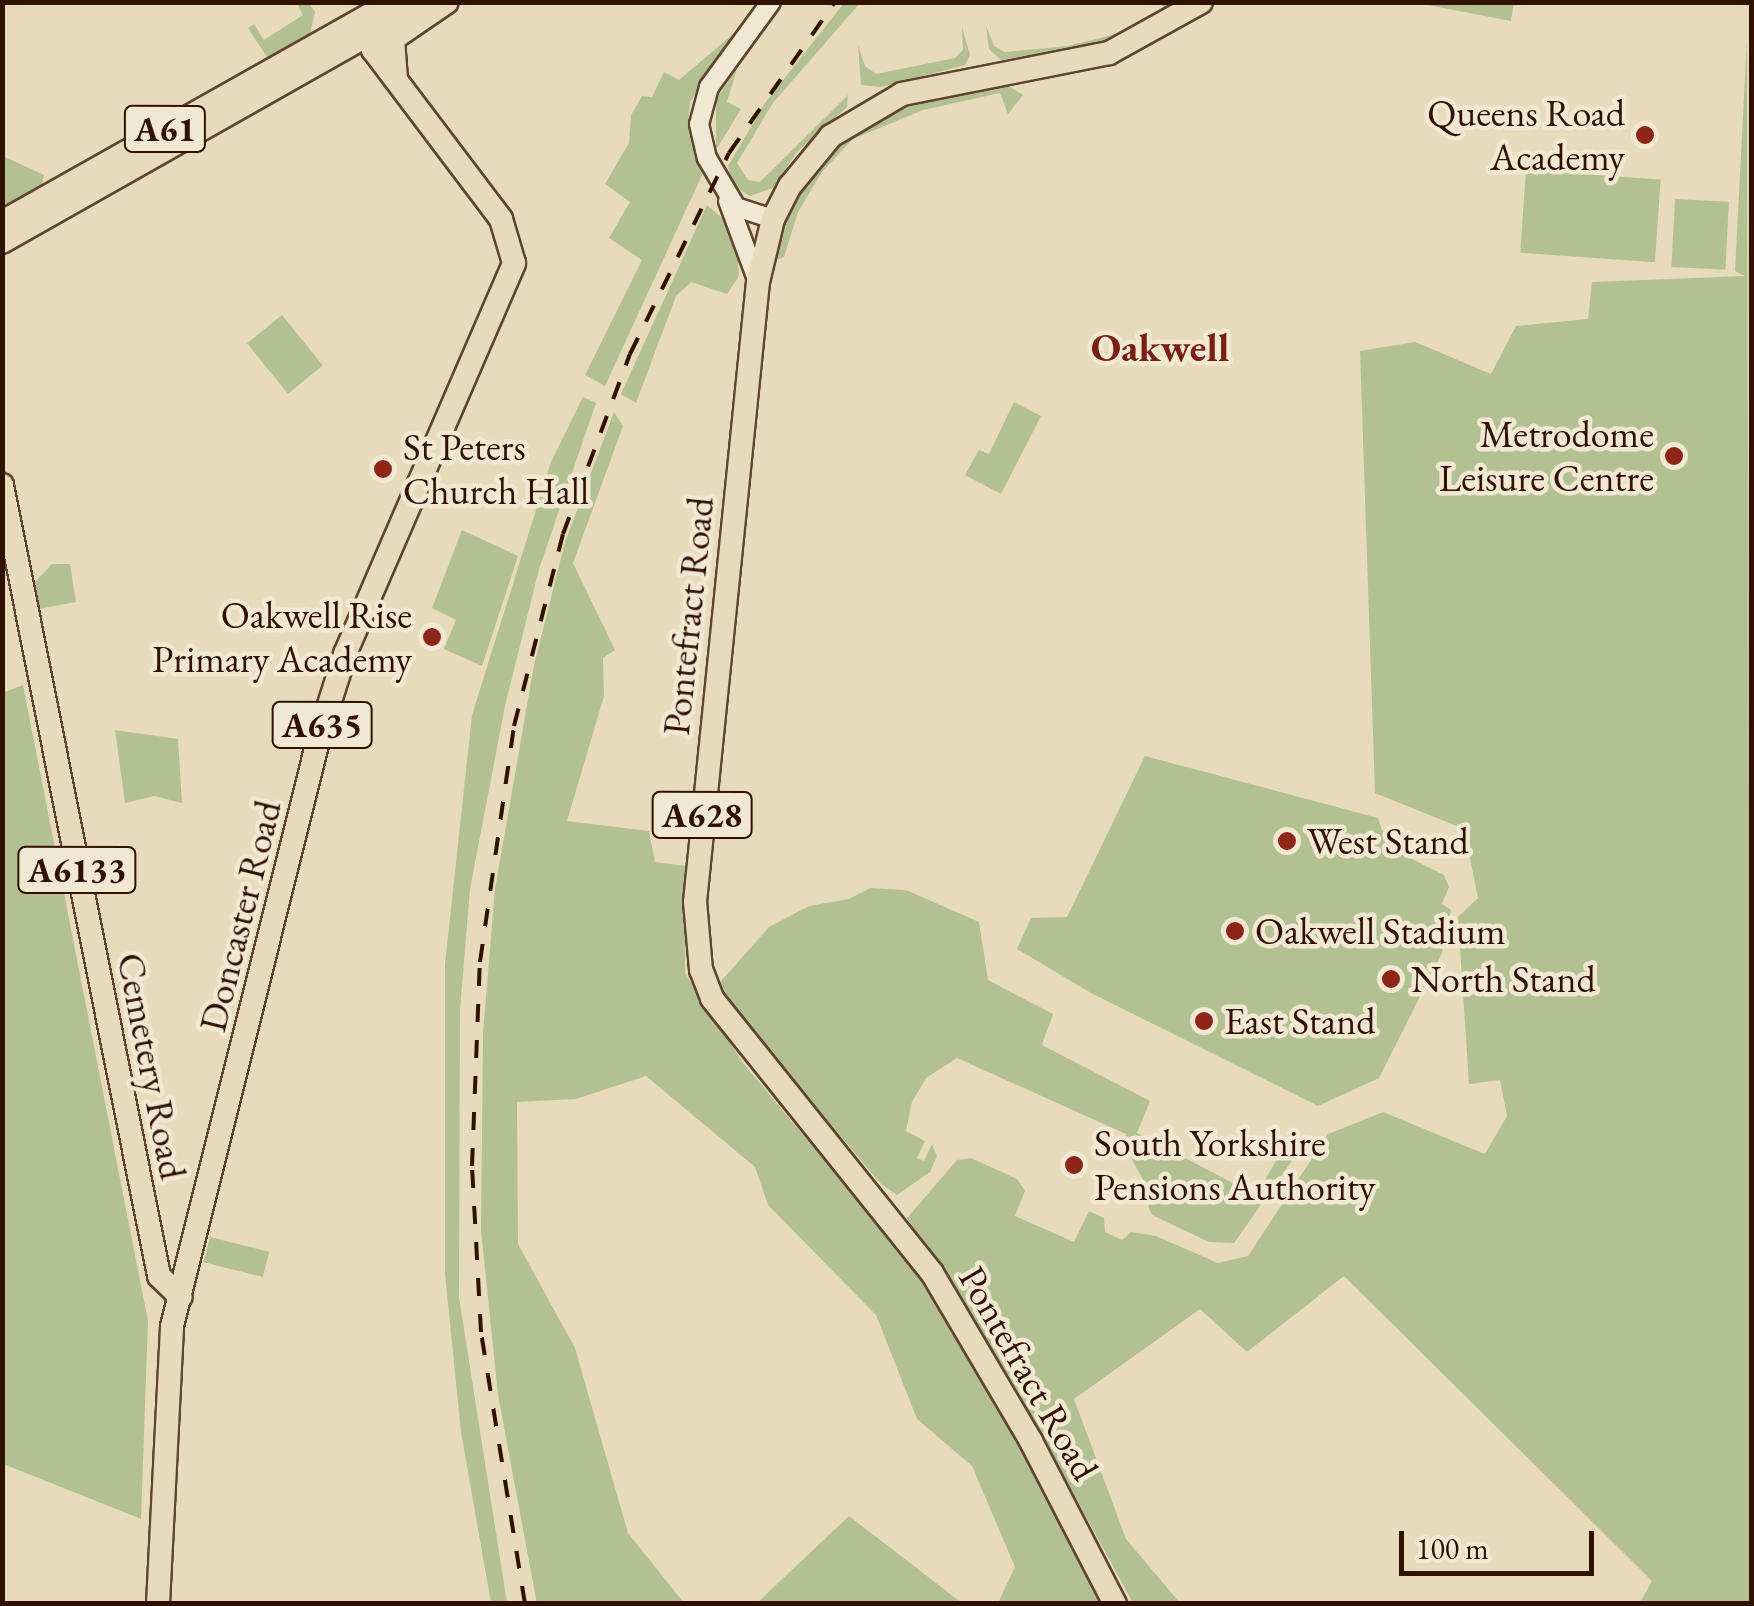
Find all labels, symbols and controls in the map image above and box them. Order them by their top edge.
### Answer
place label: Queens Road Academy [1427,90,1625,180]
road number: A61 [122,99,208,159]
marker: Queens Road Academy [1634,124,1656,146]
district label: Oakwell [1091,323,1229,371]
place label: Metrodome Leisure Centre [1439,411,1654,500]
place label: St Peters Church Hall [403,424,589,514]
marker: Metrodome Leisure Centre [1663,445,1685,467]
marker: St Peters Church Hall [372,458,394,480]
street label: Pontefract Road [653,495,723,737]
place label: Oakwell Rise Primary Academy [152,592,412,682]
marker: Oakwell Rise Primary Academy [421,626,443,648]
road number: A635 [270,695,374,755]
road number: A628 [650,785,754,845]
street label: Doncaster Road [189,796,291,1036]
place label: West Stand [1307,818,1469,864]
marker: West Stand [1276,830,1298,852]
road number: A6133 [17,840,137,900]
place label: Oakwell Stadium [1255,908,1506,954]
marker: Oakwell Stadium [1224,920,1246,942]
street label: Cemetery Road [108,949,196,1183]
place label: North Stand [1411,956,1596,1002]
marker: North Stand [1380,968,1402,990]
place label: East Stand [1224,998,1376,1044]
marker: East Stand [1193,1010,1215,1032]
place label: South Yorkshire Pensions Authority [1094,1120,1376,1210]
marker: South Yorkshire Pensions Authority [1063,1154,1085,1176]
street label: Pontefract Road [949,1258,1109,1488]
scale bar [1404,1511,1599,1573]
text: 100 m [1416,1529,1489,1568]

